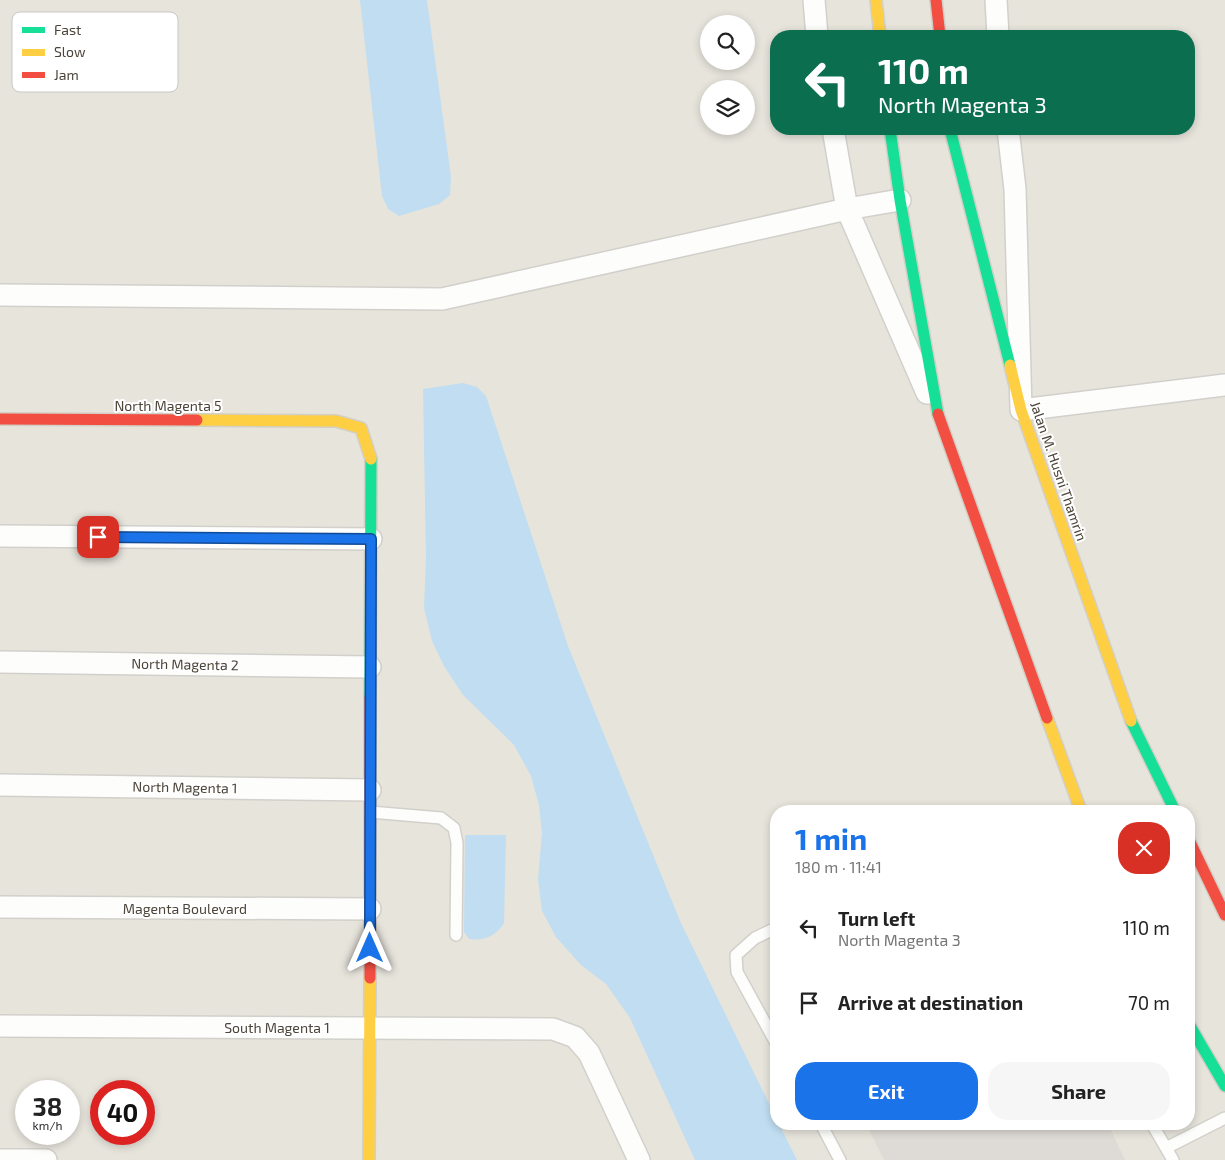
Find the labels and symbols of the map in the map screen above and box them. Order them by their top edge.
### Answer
legend [12,12,178,92]
text: Fast [54,21,81,38]
text: Slow [54,43,86,60]
text: Jam [54,66,79,83]
street label: North Magenta 5 [114,397,222,414]
street label: Jalan M. Husni Thamrin [1027,399,1091,543]
pin [77,516,119,558]
street label: North Magenta 2 [131,655,239,673]
street label: North Magenta 1 [132,778,238,796]
street label: Magenta Boulevard [123,900,247,917]
position arrow [343,921,395,973]
street label: South Magenta 1 [224,1019,330,1036]
speed limit sign: 40 [90,1080,155,1145]

